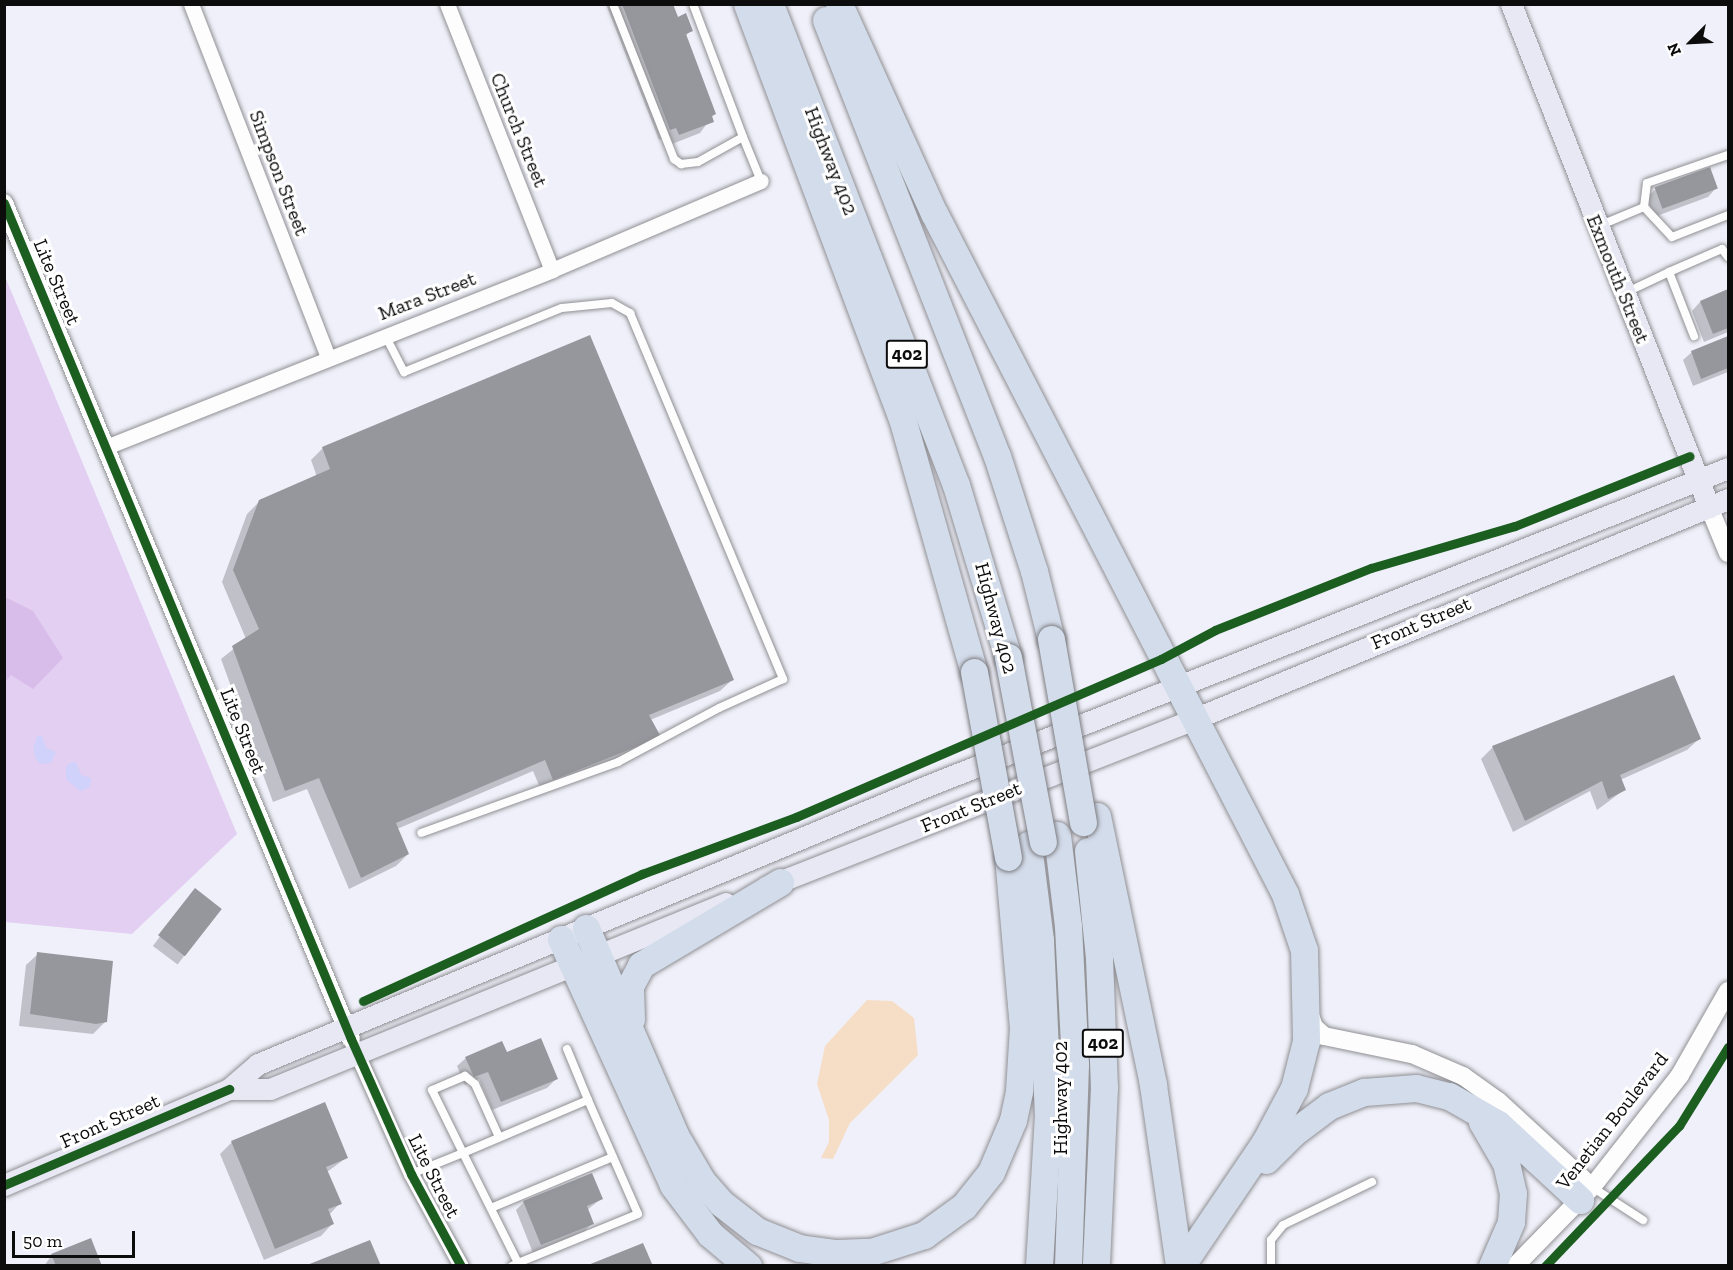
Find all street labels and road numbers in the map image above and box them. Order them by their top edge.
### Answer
street label: Church Street [485,69,553,191]
street label: Highway 402 [799,103,863,219]
street label: Simpson Street [244,107,314,239]
street label: Exmouth Street [1581,211,1655,347]
street label: Lite Street [28,236,86,328]
street label: Mara Street [375,266,479,326]
road number: 402 [884,339,930,369]
street label: Highway 402 [970,560,1022,676]
street label: Front Street [1368,591,1474,655]
street label: Lite Street [215,685,271,777]
street label: Front Street [917,776,1025,838]
road number: 402 [1080,1028,1126,1058]
street label: Highway 402 [1048,1041,1072,1155]
street label: Venetian Boulevard [1551,1048,1673,1194]
street label: Front Street [57,1088,163,1154]
street label: Lite Street [403,1130,465,1222]

